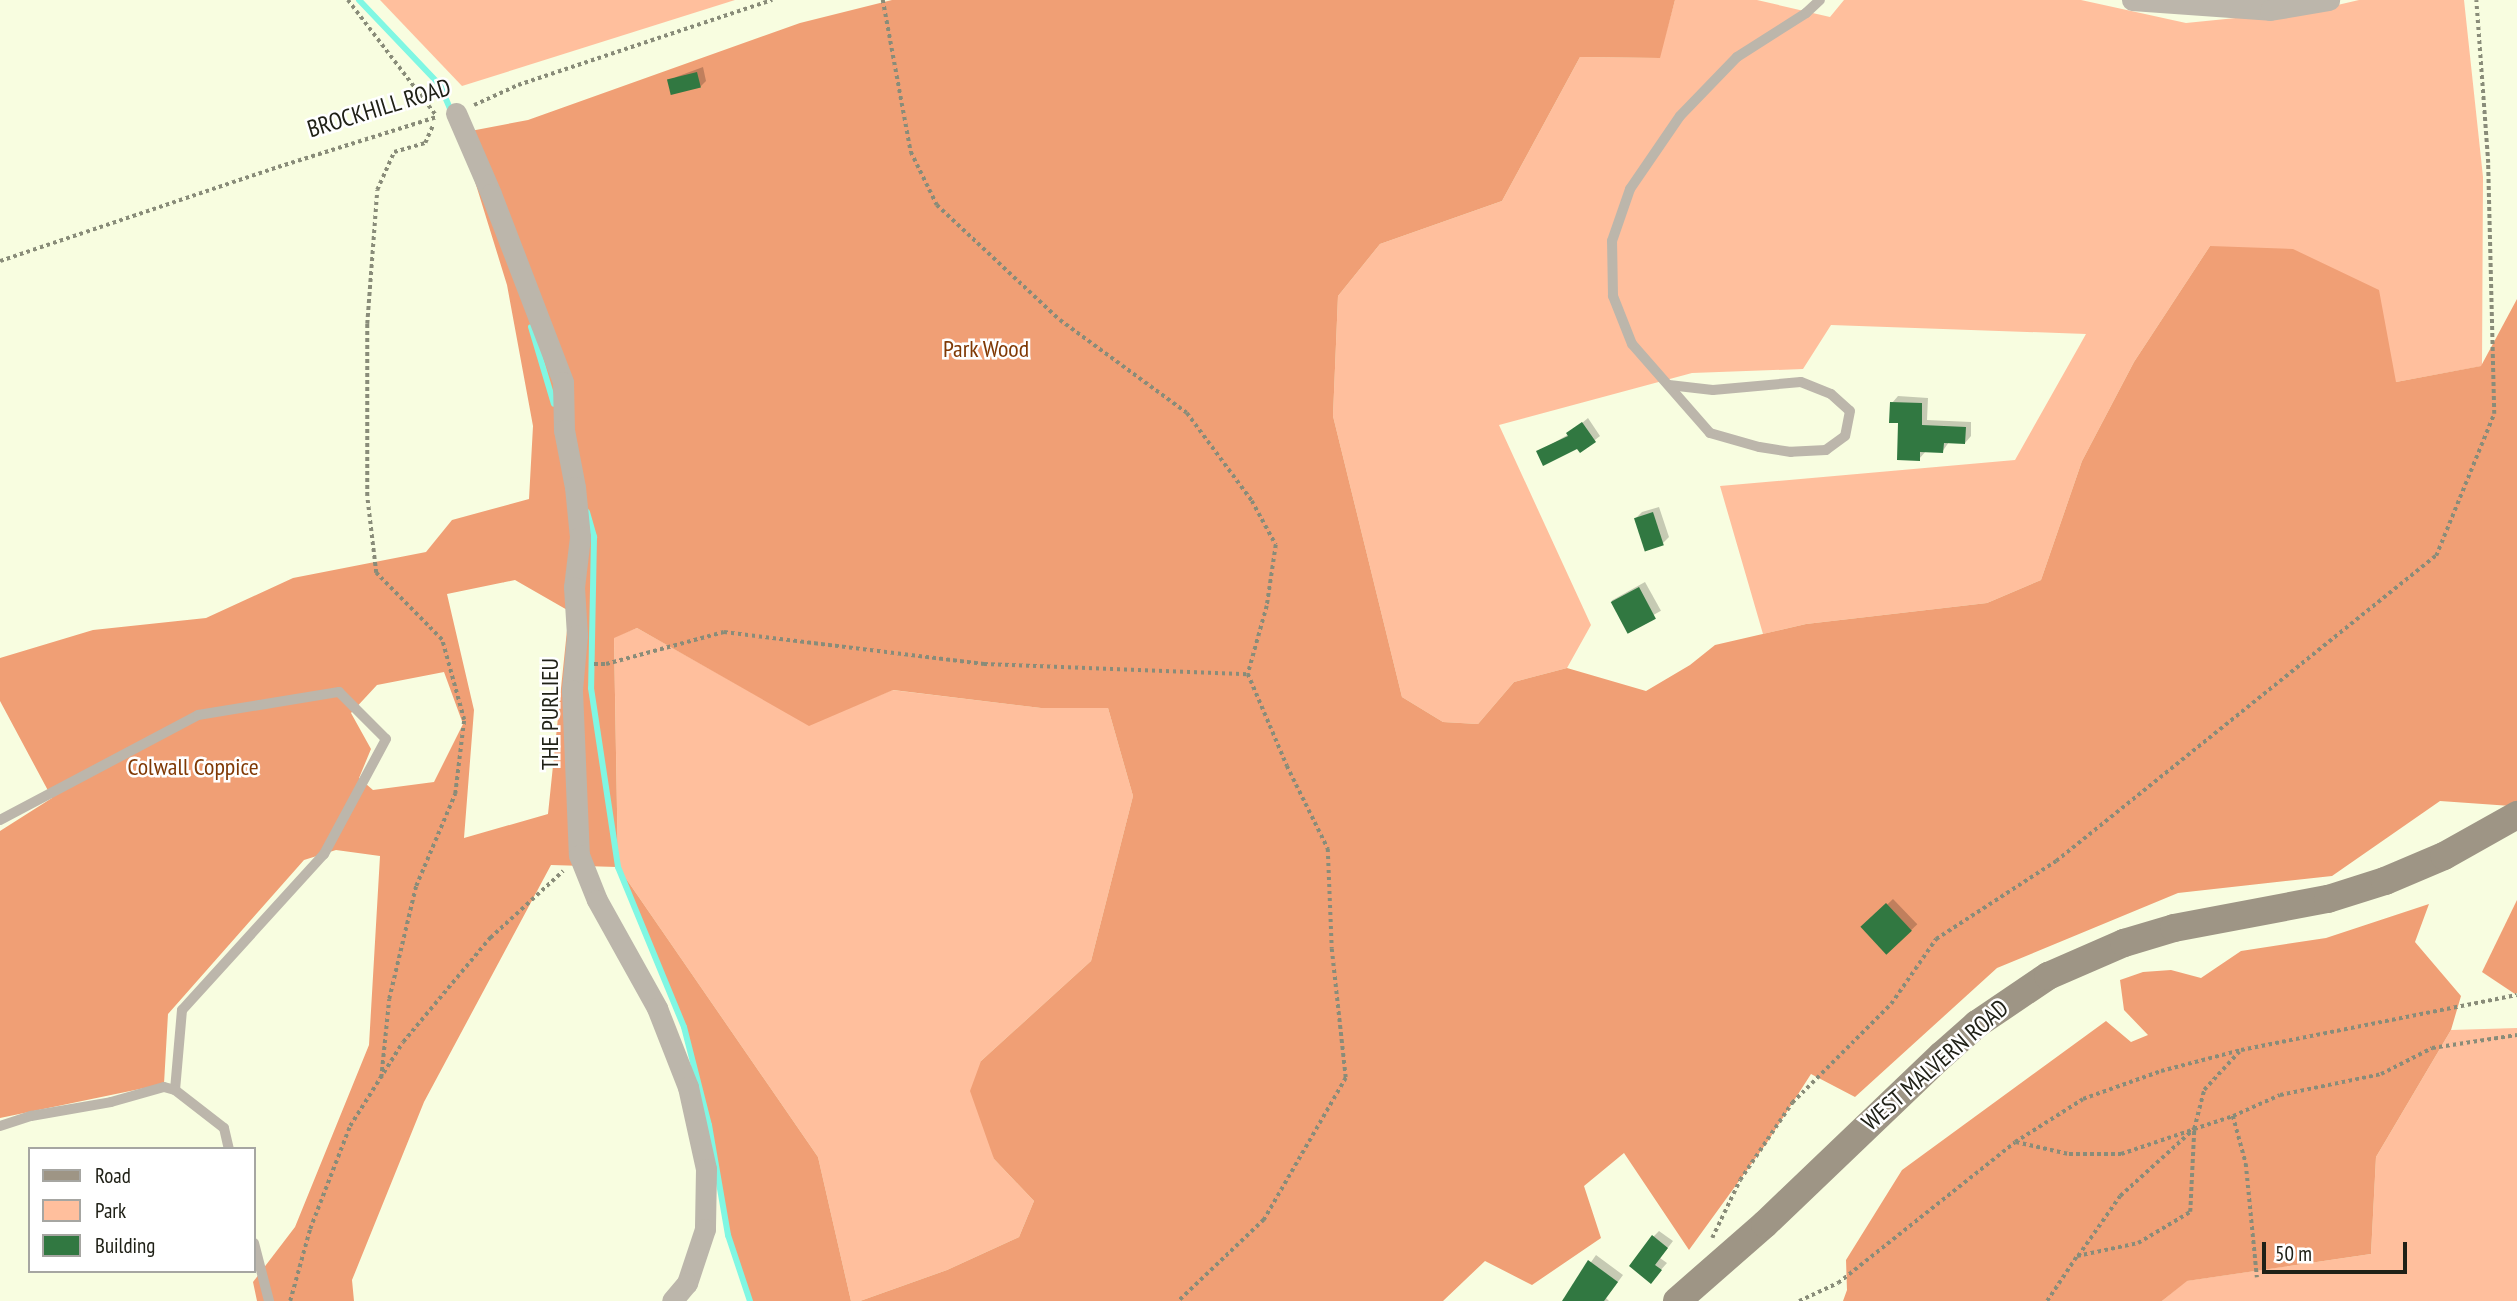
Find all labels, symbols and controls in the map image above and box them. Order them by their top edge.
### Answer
street label: BROCKHILL ROAD [304,72,454,144]
park label: Park Wood [942,335,1030,363]
street label: THE PURLIEU [536,658,564,770]
park label: Colwall Coppice [127,753,259,781]
street label: WEST MALVERN ROAD [1856,993,2014,1137]
legend [28,1147,256,1273]
text: Road [95,1162,131,1189]
text: Park [95,1197,126,1224]
scale bar [2265,1228,2410,1272]
text: Building [95,1232,155,1259]
text: 50 m [2275,1240,2312,1267]

